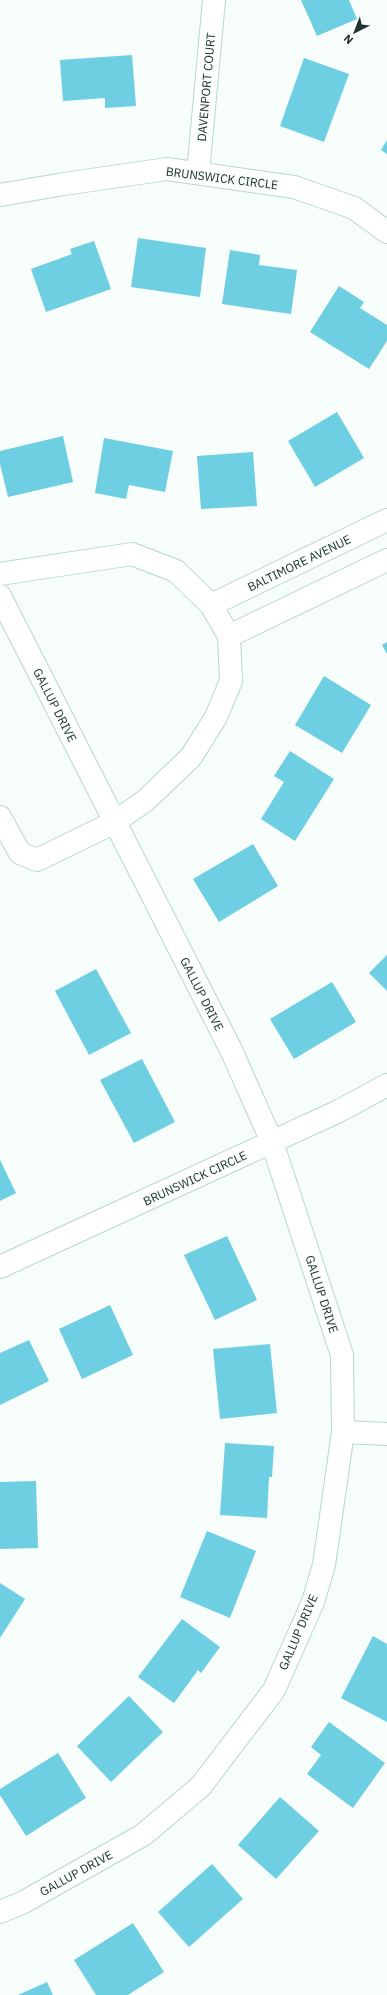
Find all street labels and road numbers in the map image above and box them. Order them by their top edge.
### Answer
street label: DAVENPORT COURT [194,32,218,142]
street label: BRUNSWICK CIRCLE [165,164,279,192]
street label: BALTIMORE AVENUE [245,531,353,595]
street label: GALLUP DRIVE [30,666,80,744]
street label: GALLUP DRIVE [177,955,227,1033]
street label: BRUNSWICK CIRCLE [141,1147,249,1209]
street label: GALLUP DRIVE [302,1253,342,1335]
street label: GALLUP DRIVE [275,1592,321,1672]
street label: GALLUP DRIVE [37,1847,115,1899]

